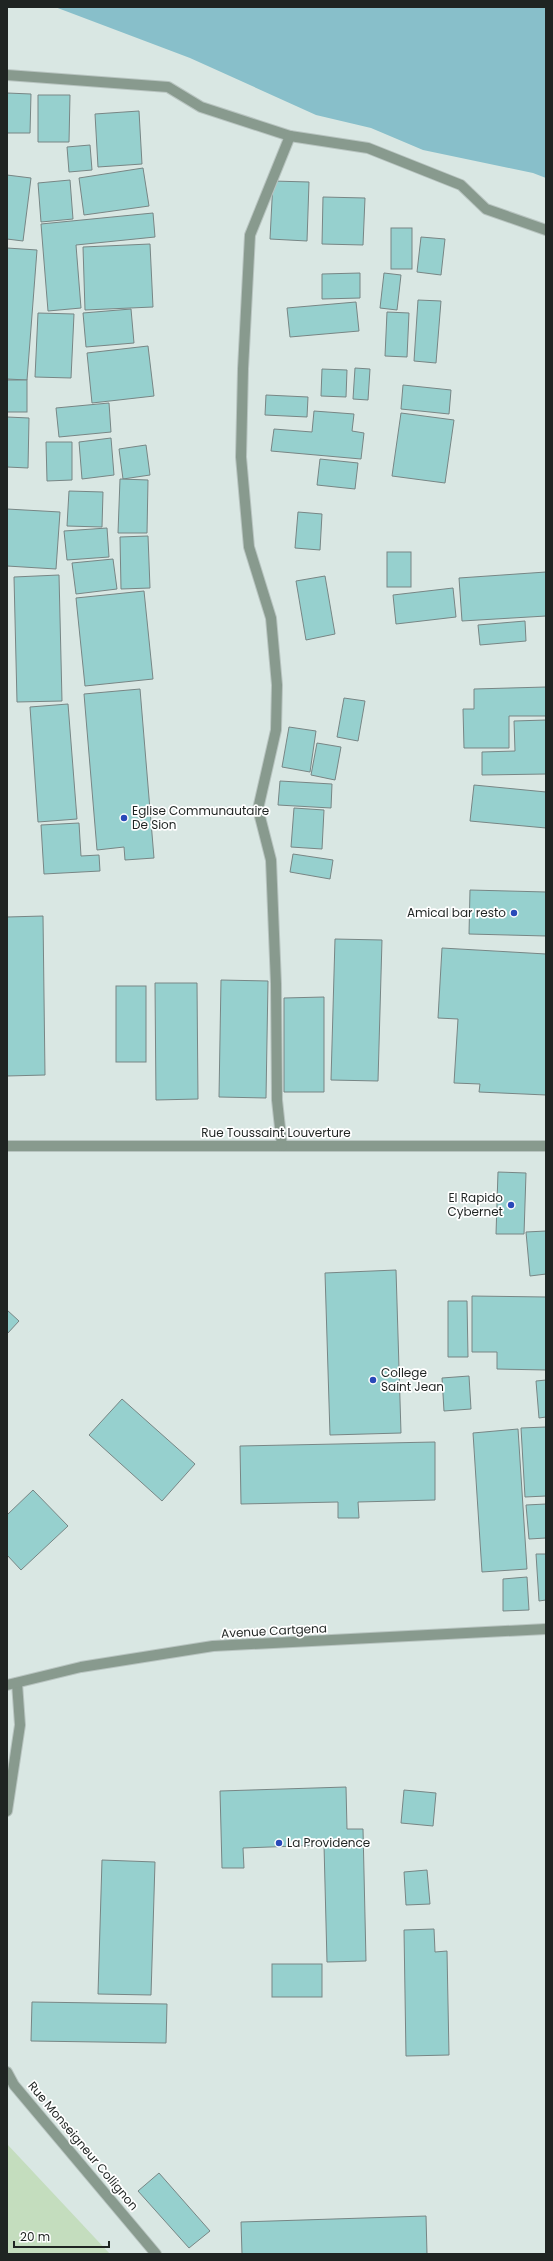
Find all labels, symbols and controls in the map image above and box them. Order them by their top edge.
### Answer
place label: Eglise Communautaire De Sion [132,802,269,833]
marker: Eglise Communautaire De Sion [119,813,129,823]
place label: Amical bar resto [407,904,506,921]
marker: Amical bar resto [509,908,519,918]
street label: Rue Toussaint Louverture [201,1124,351,1141]
place label: El Rapido Cybernet [447,1189,503,1220]
marker: El Rapido Cybernet [506,1200,516,1210]
place label: College Saint Jean [381,1364,444,1395]
marker: College Saint Jean [368,1375,378,1385]
street label: Avenue Cartgena [221,1619,327,1642]
place label: La Providence [287,1834,370,1851]
marker: La Providence [274,1838,284,1848]
street label: Rue Monseigneur Collignon [24,2078,142,2214]
scale bar [14,2223,109,2249]
text: 20 m [20,2228,50,2245]

